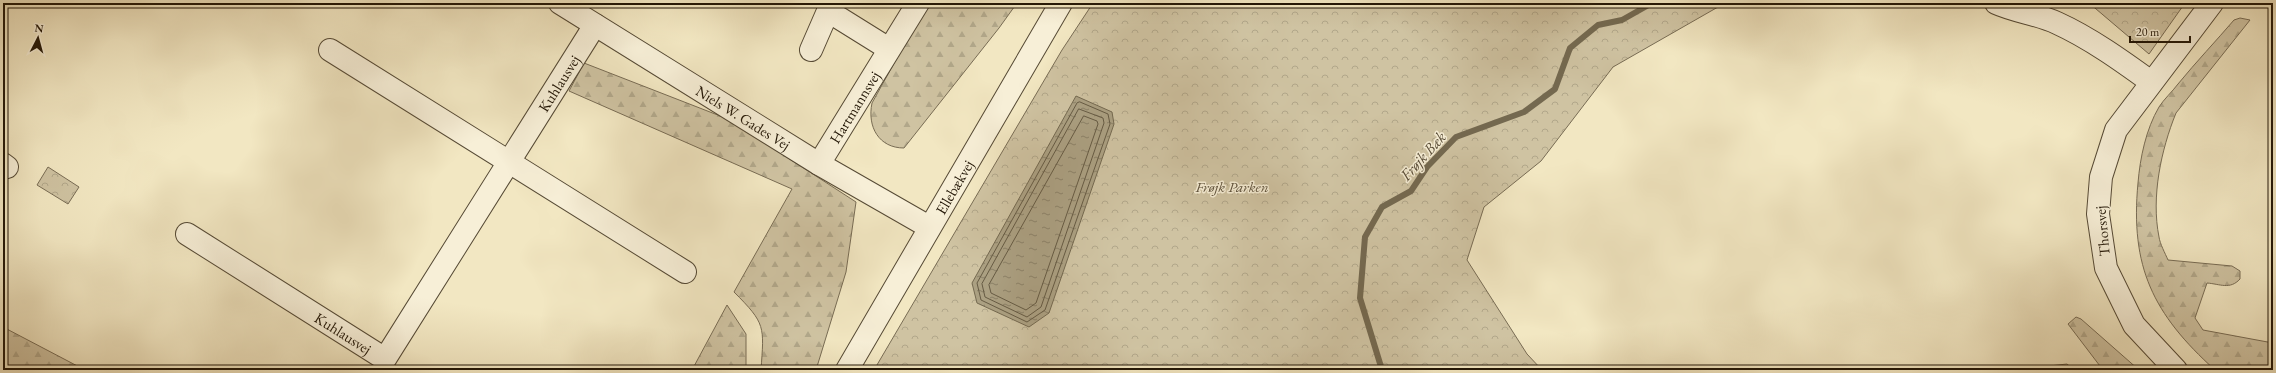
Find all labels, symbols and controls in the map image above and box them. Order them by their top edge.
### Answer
north arrow [18,18,58,58]
scale bar [2130,18,2190,44]
text: N [34,21,44,35]
text: 20 m [2136,24,2160,40]
street label: Kuhlausvej [533,51,583,115]
street label: Hartmannsvej [825,67,884,147]
street label: Niels W. Gades Vej [693,81,794,154]
water label: Frøjk Bæk [1395,126,1451,186]
street label: Ellebækvej [931,156,977,217]
park label: Frøjk Parken [1194,177,1269,196]
street label: Thorsvej [2090,205,2114,257]
street label: Kuhlausvej [311,308,375,358]

